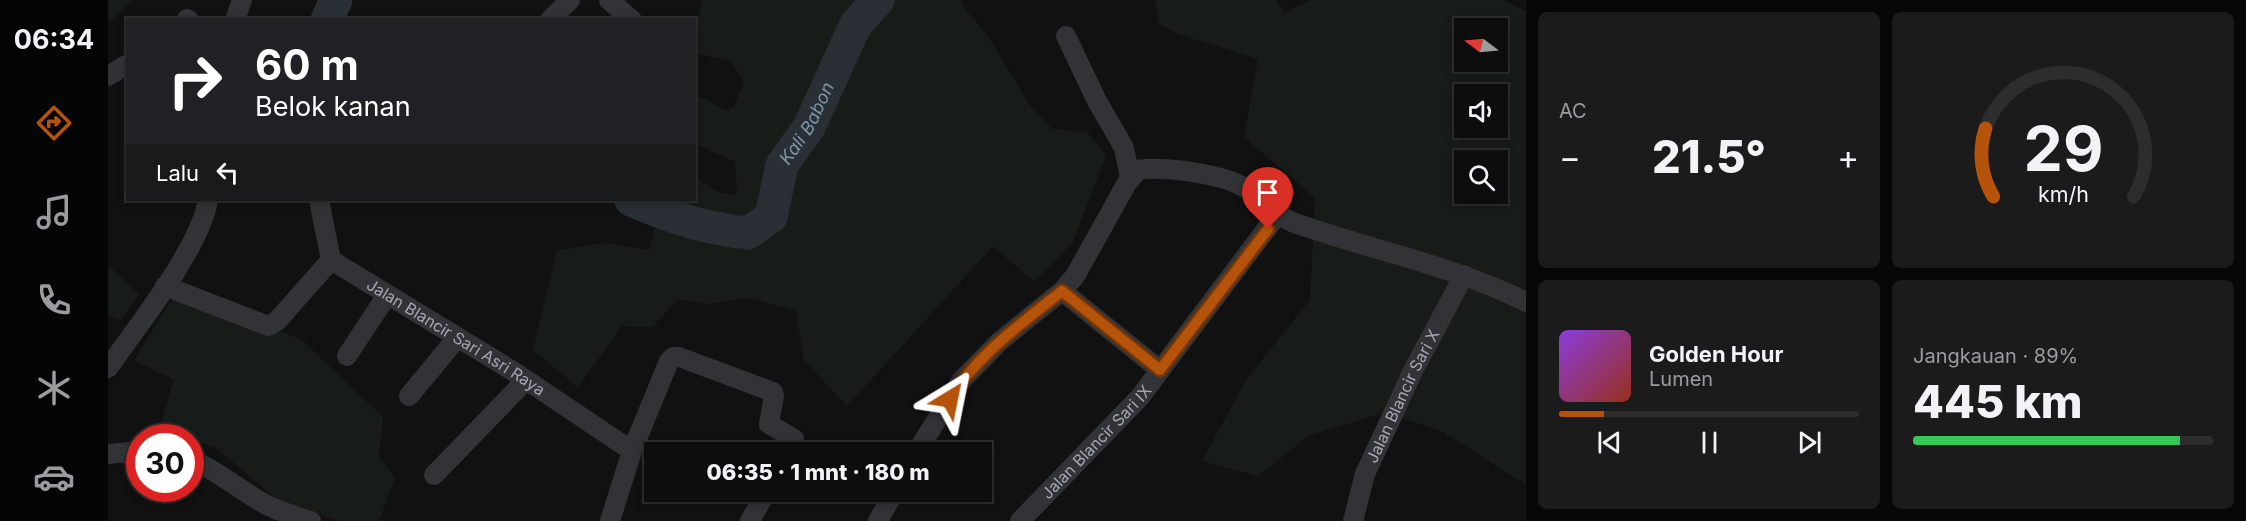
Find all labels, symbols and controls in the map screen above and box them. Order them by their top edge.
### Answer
north arrow [1454,18,1508,72]
map controls [1454,18,1508,204]
text: 06:34 [14,23,94,56]
text: 60 m [255,39,359,90]
icon: right [156,42,234,120]
water label: Kali Babon [775,79,838,168]
button: sound [1454,84,1508,138]
text: Belok kanan [255,90,411,123]
text: AC [1559,99,1587,123]
icon: directions [33,102,75,144]
text: 29 [2023,111,2103,186]
text: 21.5° [1652,129,1766,184]
text: − [1559,137,1581,177]
text: + [1837,137,1859,177]
button: search [1454,150,1508,204]
icon: left [211,156,244,189]
text: Lalu [156,160,199,186]
pin [1242,167,1293,229]
icon: arrive [1251,176,1284,209]
text: km/h [2038,181,2088,207]
icon: music [33,191,75,233]
street label: Jalan Blancir Sari Asri Raya [363,274,549,400]
icon: phone [33,279,75,321]
street label: Jalan Blancir Sari X [1362,326,1443,466]
text: Golden Hour [1649,341,1783,367]
text: Jangkauan · 89% [1913,344,2078,368]
icon: climate [33,367,75,409]
position arrow [918,367,982,431]
text: Lumen [1649,367,1713,391]
text: 445 km [1913,374,2083,429]
street label: Jalan Blancir Sari IX [1037,381,1156,503]
speed limit sign: 30 [126,424,204,502]
icon: previous [1593,426,1626,459]
icon: pause [1693,426,1726,459]
icon: next [1793,426,1826,459]
icon: car [33,456,75,498]
text: 06:35 · 1 mnt · 180 m [706,459,930,485]

